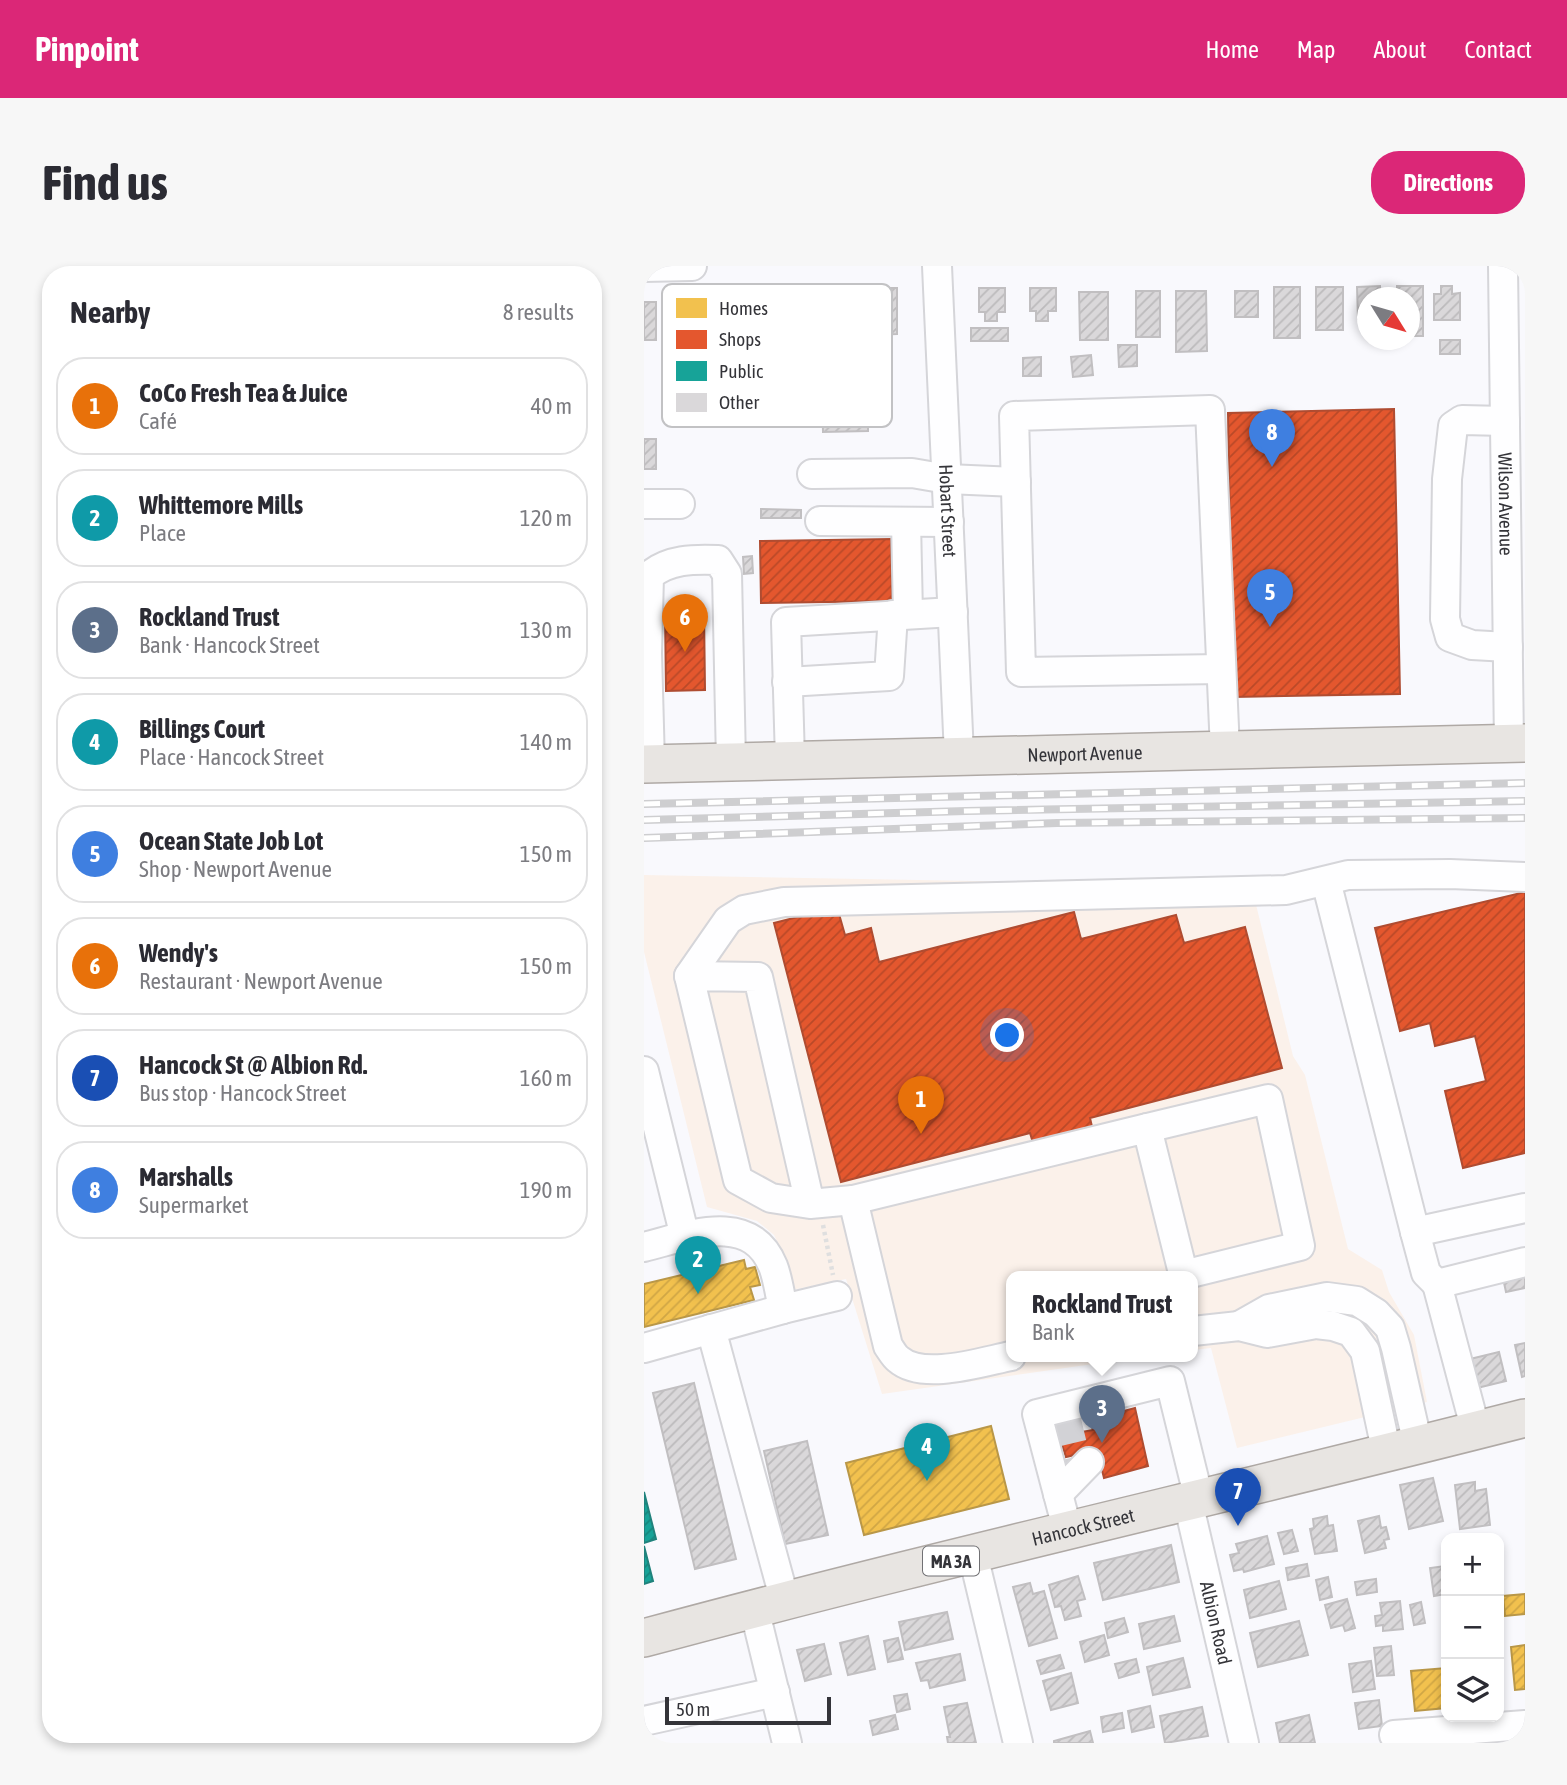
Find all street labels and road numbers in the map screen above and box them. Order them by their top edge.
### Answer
street label: Wilson Avenue [1494,452,1518,556]
street label: Hobart Street [935,464,961,558]
street label: Newport Avenue [1027,741,1143,766]
street label: Hancock Street [1030,1504,1137,1550]
road number: MA 3A [923,1546,979,1576]
street label: Albion Road [1196,1579,1236,1667]

